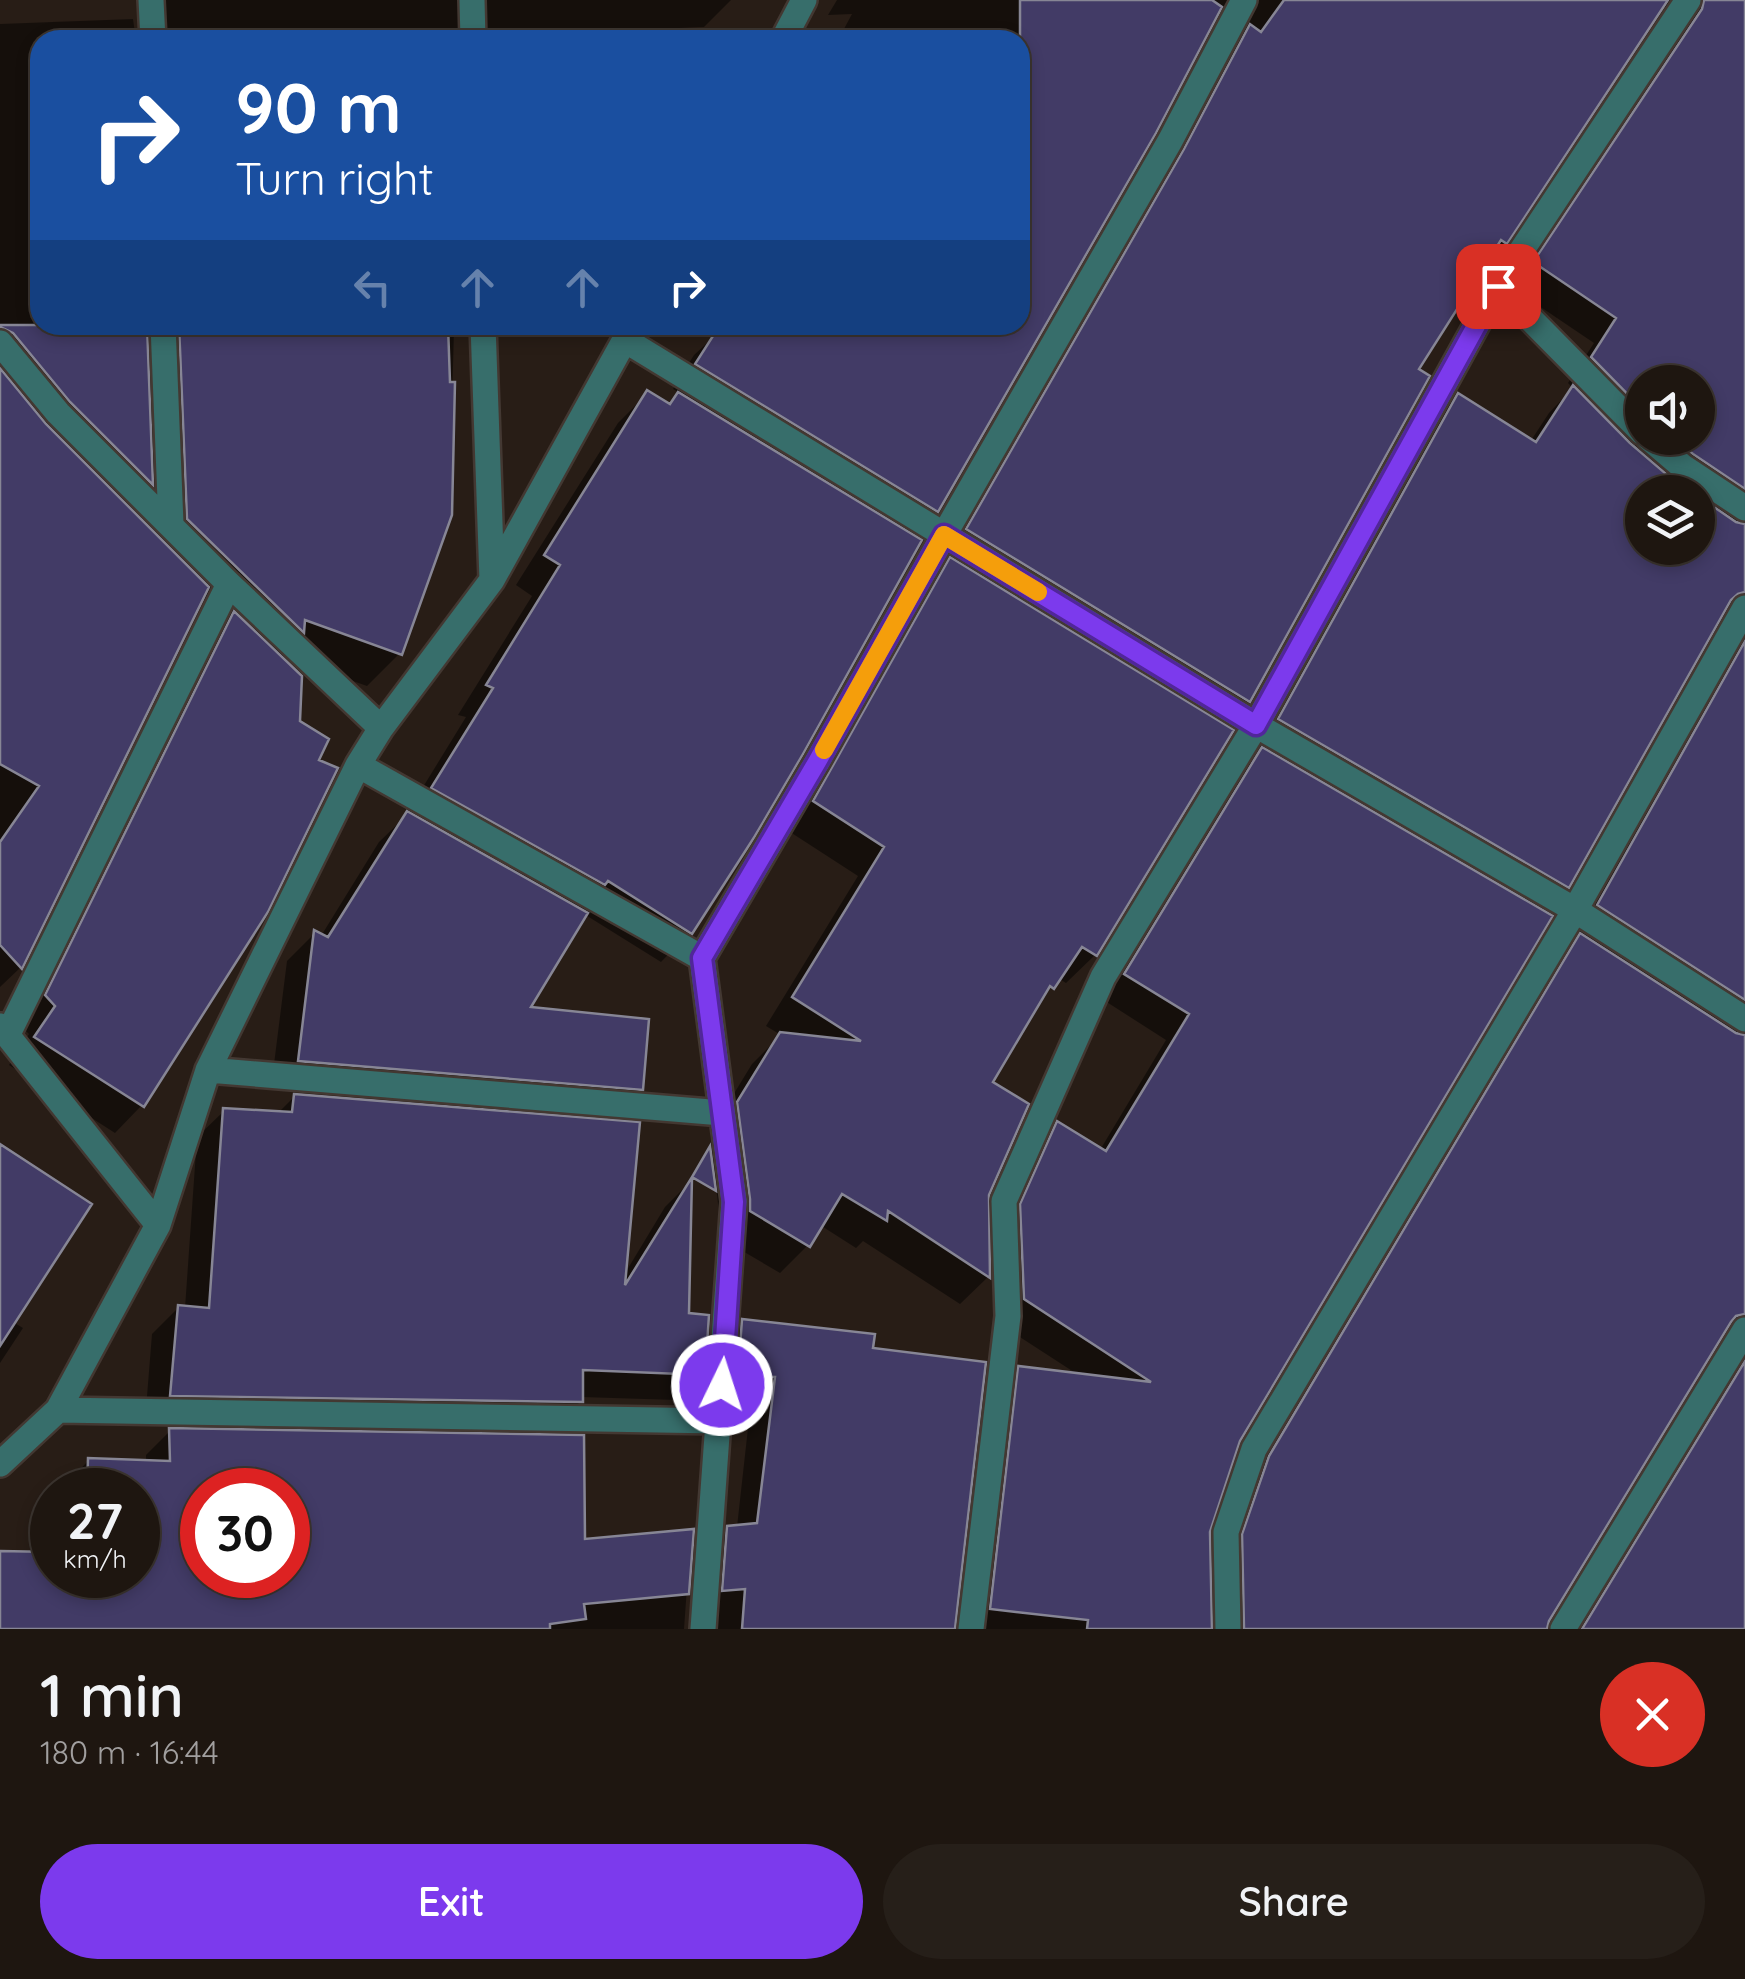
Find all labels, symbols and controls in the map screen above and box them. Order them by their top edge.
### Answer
text: 90 m [235,63,402,151]
icon: right [70,70,200,200]
text: Turn right [235,150,434,206]
pin [1456,244,1541,329]
icon: arrive [1471,259,1526,314]
icon: left [345,260,400,315]
icon: ahead [450,260,505,315]
icon: ahead [555,260,610,315]
icon: right [660,260,715,315]
map controls [1625,365,1715,565]
button: sound [1625,365,1715,455]
button: layers [1625,475,1715,565]
position arrow [670,1333,774,1437]
speed limit sign: 30 [180,1468,310,1598]
text: 27 [67,1489,123,1552]
text: km/h [63,1543,127,1574]
text: 1 min [40,1657,184,1732]
button: close [1600,1662,1705,1767]
text: 180 m · 16:44 [40,1732,219,1772]
button: Exit [40,1844,863,1959]
button: Share [883,1844,1705,1959]

